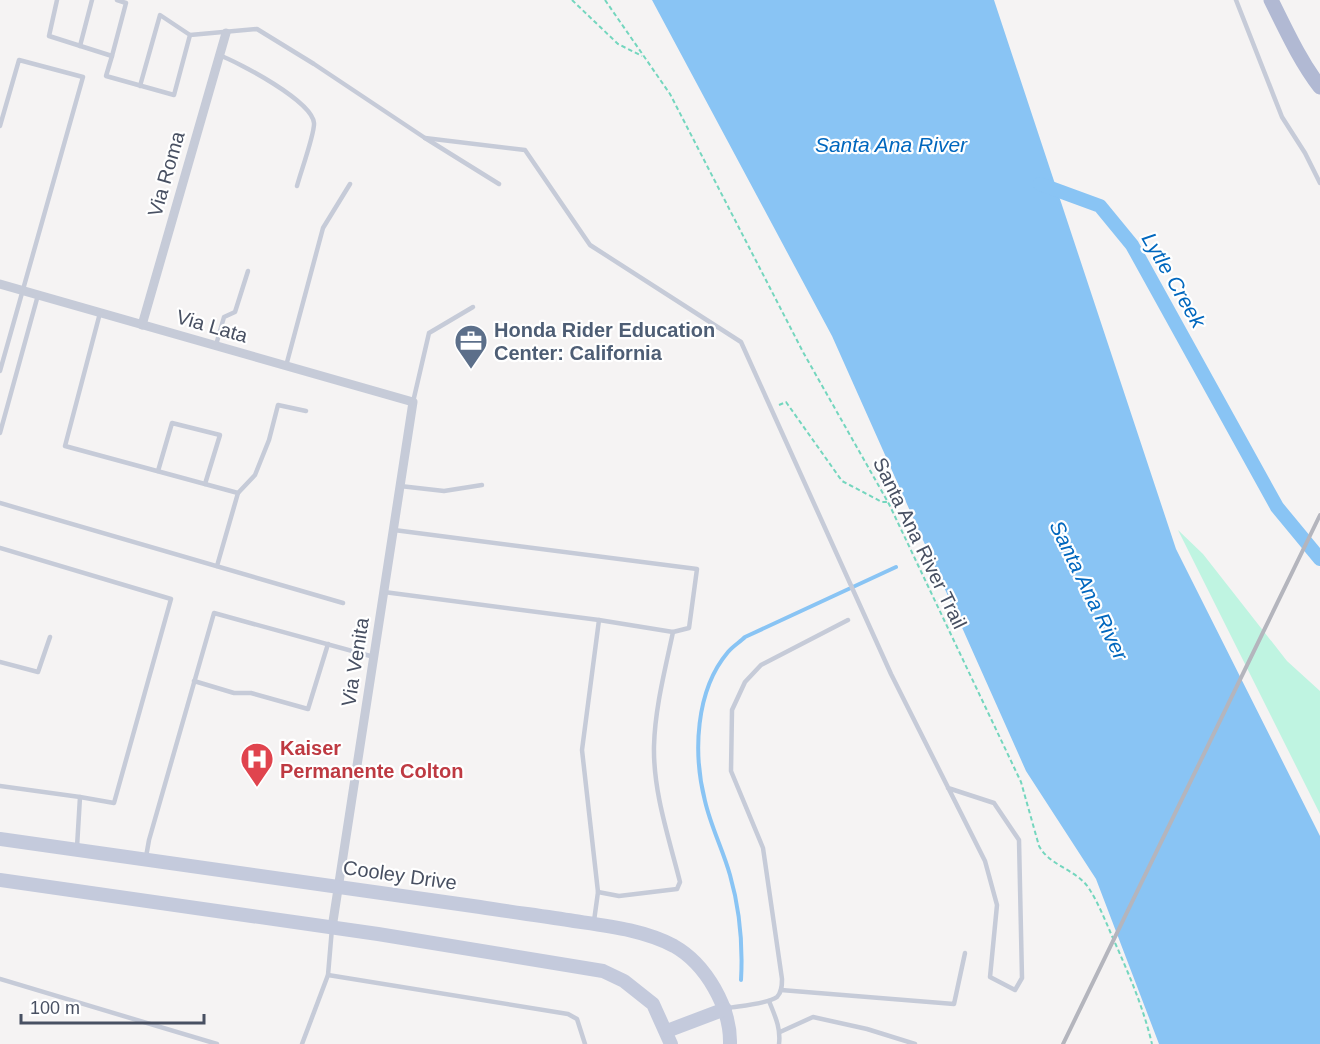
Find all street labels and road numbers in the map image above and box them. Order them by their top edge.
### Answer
street label: Via Roma [143,128,189,219]
street label: Via Lata [174,305,251,347]
street label: Santa Ana River Trail [869,454,971,632]
street label: Via Venita [337,615,373,708]
street label: Cooley Drive [342,856,458,894]

